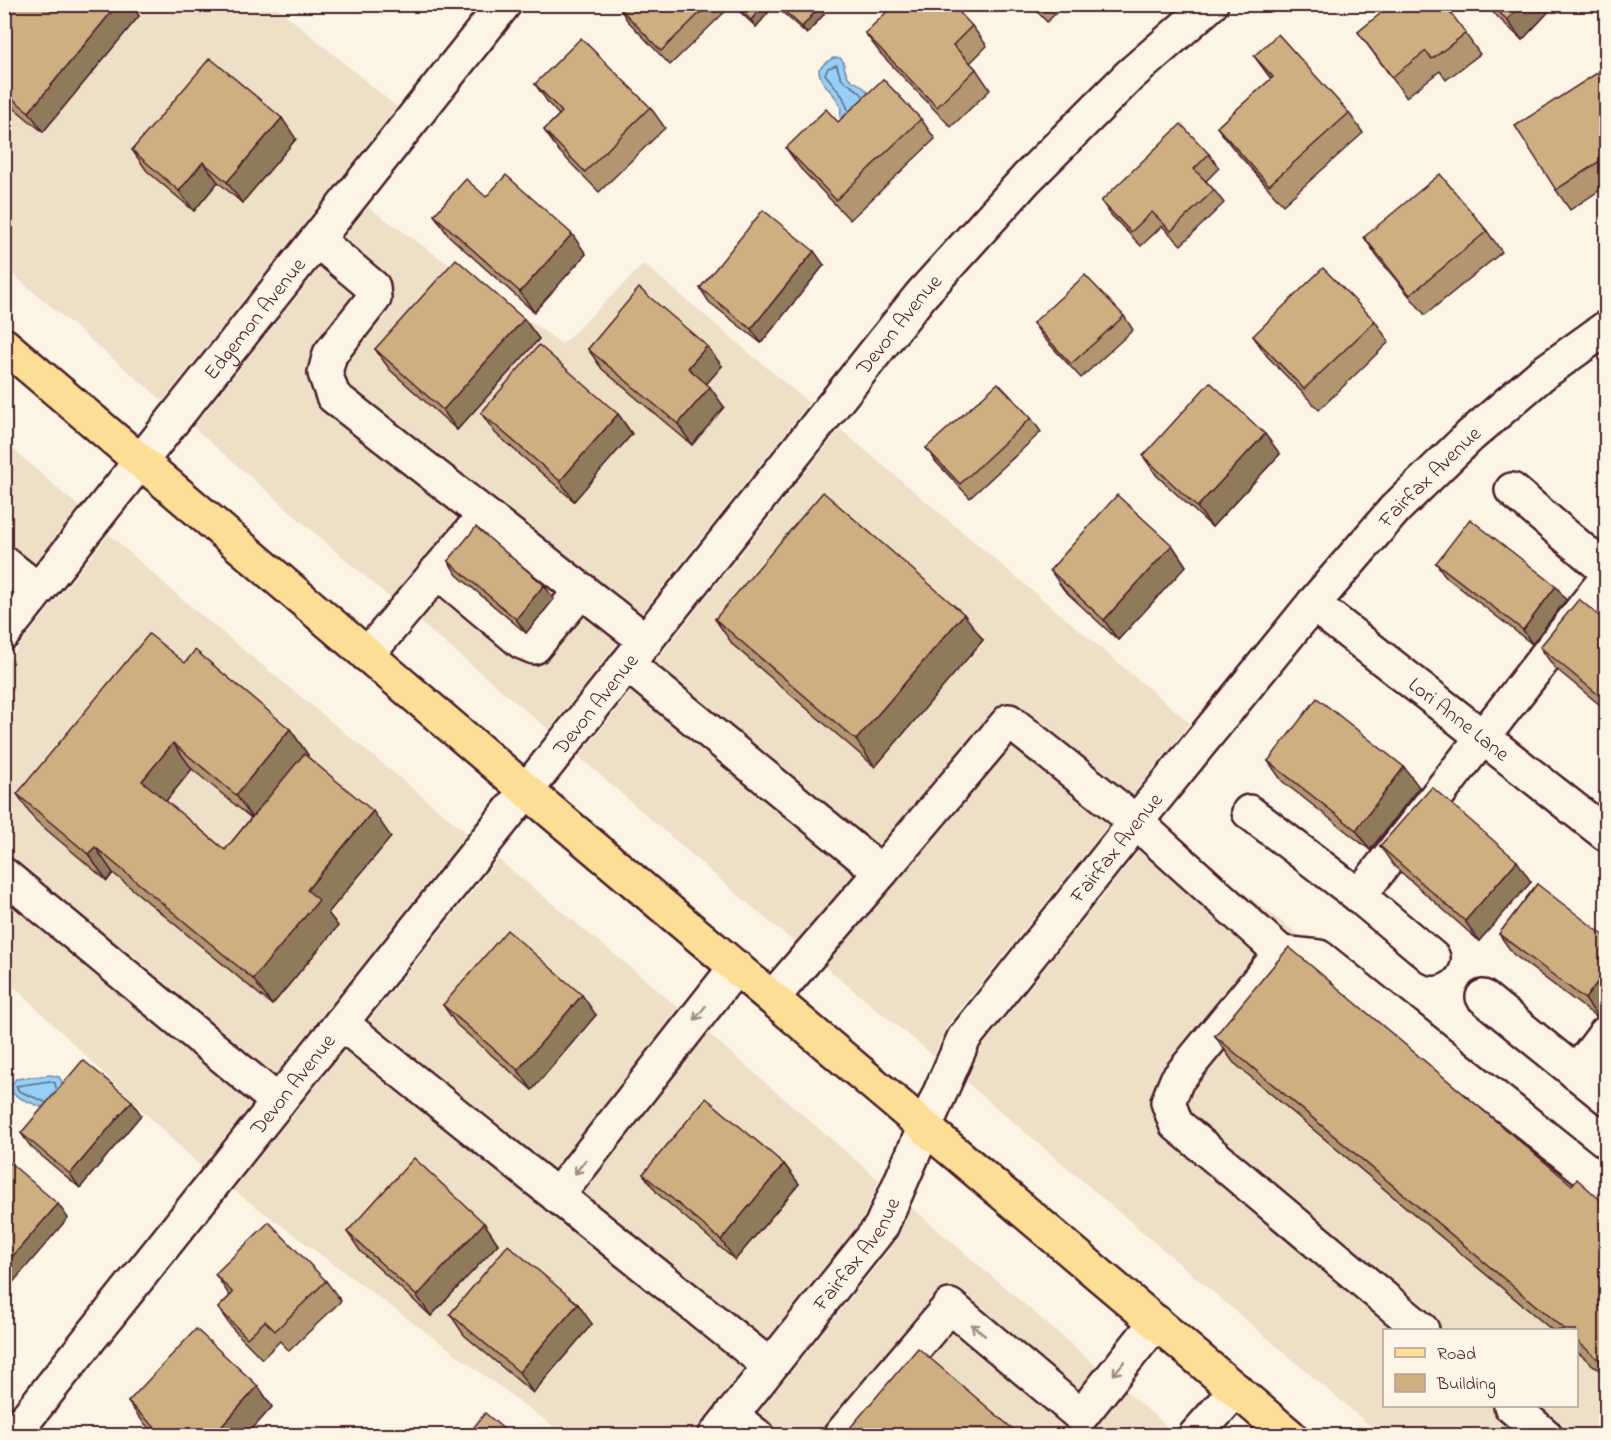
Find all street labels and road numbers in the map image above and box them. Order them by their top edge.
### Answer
street label: Edgemon Avenue [198,251,314,387]
street label: Devon Avenue [849,268,950,383]
street label: Fairfax Avenue [1372,420,1489,536]
street label: Devon Avenue [546,648,647,763]
street label: Lori Anne Lane [1401,671,1516,770]
street label: Fairfax Avenue [1063,787,1171,911]
street label: Devon Avenue [243,1028,344,1143]
street label: Fairfax Avenue [806,1193,909,1319]

